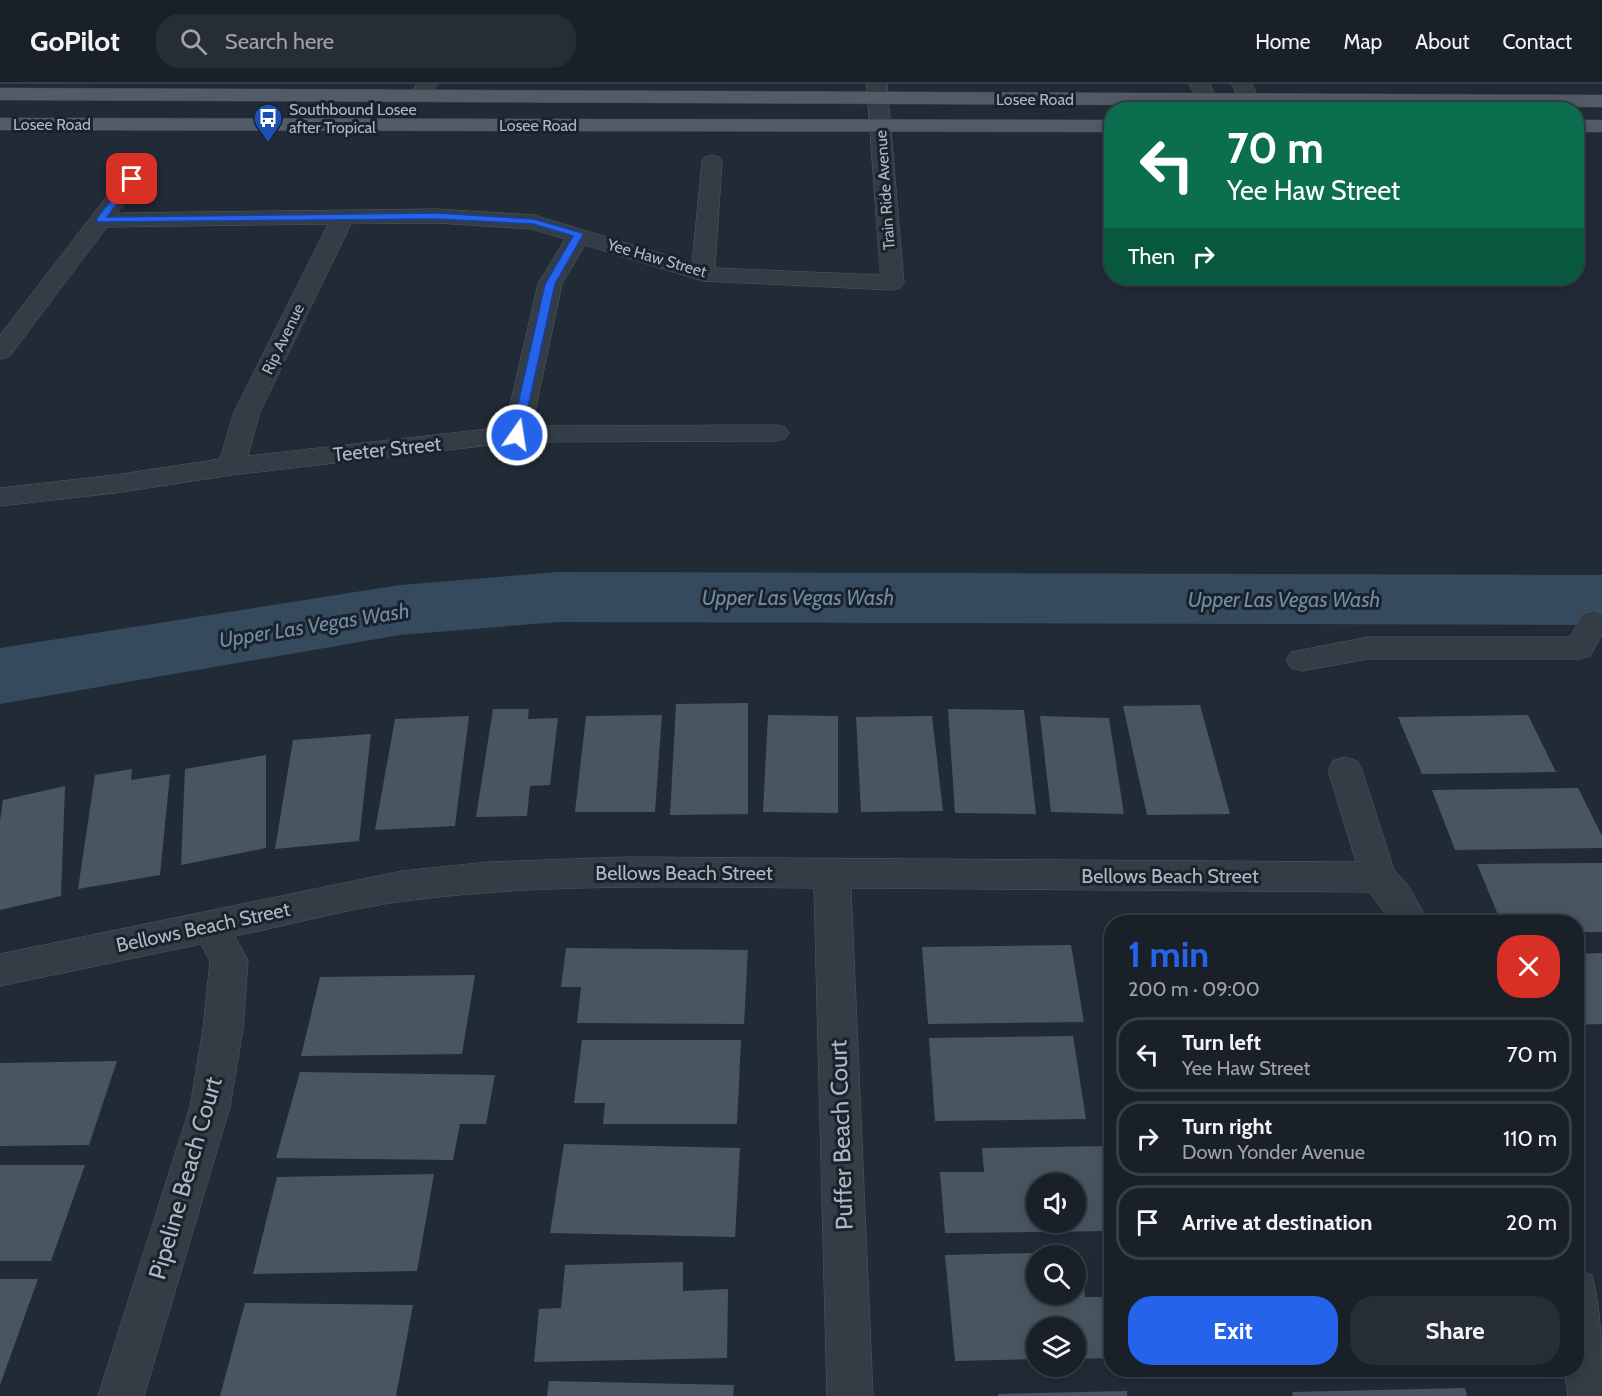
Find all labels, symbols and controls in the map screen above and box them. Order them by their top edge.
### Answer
search box [156,14,576,68]
text: GoPilot [30,24,120,58]
icon: search [177,25,210,58]
text: Search here [225,28,334,55]
text: Home [1255,29,1311,54]
text: Map [1344,29,1382,54]
text: About [1415,29,1469,54]
text: Contact [1502,29,1572,54]
street label: Losee Road [996,90,1074,109]
place label: Southbound Losee after Tropical [289,100,417,137]
bus stop icon: Southbound Losee after Tropical [252,102,284,144]
street label: Losee Road [13,115,91,134]
street label: Losee Road [499,116,577,135]
text: 70 m [1227,122,1324,174]
icon: left [1128,126,1206,204]
street label: Train Ride Avenue [871,129,899,251]
pin [106,153,157,204]
icon: arrive [115,162,148,195]
text: Yee Haw Street [1227,174,1400,207]
street label: Yee Haw Street [604,234,710,281]
icon: right [1187,240,1220,273]
text: Then [1128,243,1175,270]
street label: Rip Avenue [258,301,308,377]
position arrow [485,403,549,467]
street label: Teeter Street [332,431,443,467]
water label: Upper Las Vegas Wash [702,585,894,610]
water label: Upper Las Vegas Wash [1188,587,1380,612]
water label: Upper Las Vegas Wash [217,598,411,652]
street label: Bellows Beach Street [595,861,773,885]
street label: Bellows Beach Street [1081,864,1259,888]
street label: Bellows Beach Street [114,897,292,957]
text: 1 min [1128,932,1209,976]
button: close [1497,935,1560,998]
text: 200 m · 09:00 [1128,977,1260,1001]
text: Turn left [1182,1029,1261,1056]
icon: left [1131,1038,1164,1071]
street label: Puffer Beach Court [823,1039,859,1231]
text: 70 m [1507,1041,1557,1068]
text: Yee Haw Street [1182,1056,1310,1080]
street label: Pipeline Beach Court [142,1073,228,1283]
text: Turn right [1182,1113,1272,1140]
icon: right [1131,1122,1164,1155]
text: 110 m [1503,1125,1557,1152]
text: Down Yonder Avenue [1182,1140,1365,1164]
map controls [1026,1173,1086,1377]
button: sound [1026,1173,1086,1233]
icon: arrive [1131,1206,1164,1239]
text: Arrive at destination [1182,1209,1372,1236]
text: 20 m [1506,1209,1557,1236]
button: search [1026,1245,1086,1305]
button: Exit [1128,1296,1338,1365]
button: Share [1350,1296,1560,1365]
button: layers [1026,1317,1086,1377]

